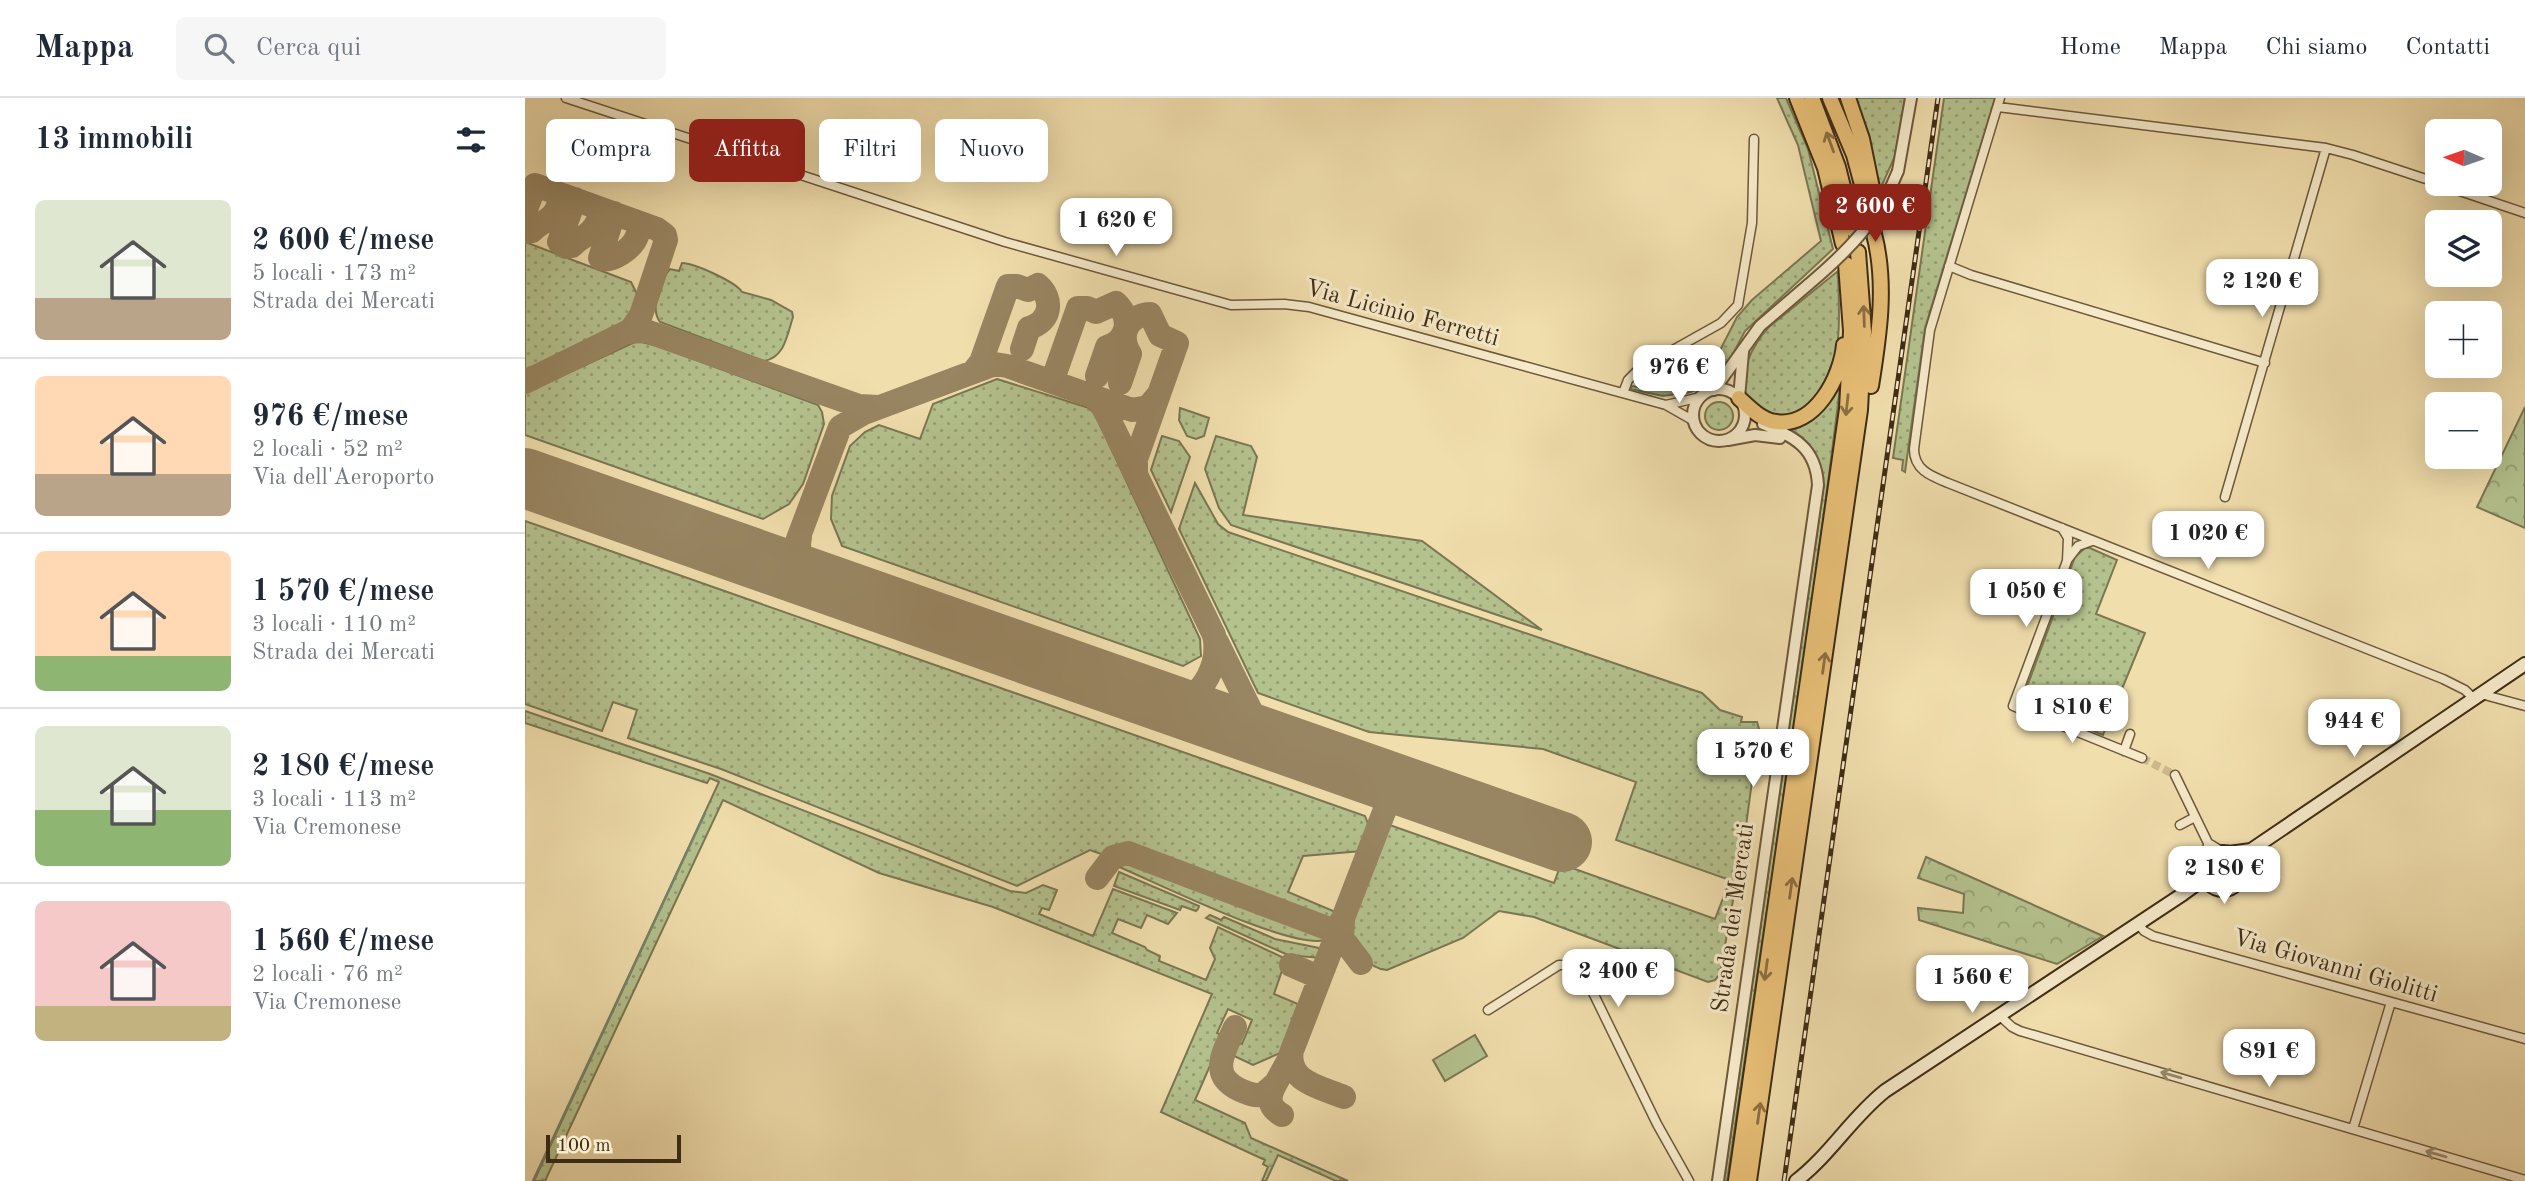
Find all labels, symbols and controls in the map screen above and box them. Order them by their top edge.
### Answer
search box [176,17,666,80]
icon: search [200,29,238,67]
text: Mappa [35,32,134,65]
text: Cerca qui [256,35,361,61]
text: Home [2060,36,2121,60]
text: Mappa [2159,36,2227,60]
text: Chi siamo [2265,36,2368,60]
text: Contatti [2406,36,2490,60]
chip: Compra [546,119,675,182]
chip: Affitta [689,119,805,182]
chip: Filtri [819,119,921,182]
chip: Nuovo [935,119,1048,182]
north arrow [2425,119,2503,196]
map controls [2425,119,2502,469]
icon: filters [452,121,490,159]
text: 13 immobili [35,125,193,155]
one-way arrow [1823,131,1836,153]
pin: 2 600 € [1810,184,1940,244]
text: 2 600 € [1835,195,1915,218]
pin: 1 620 € [1051,198,1181,258]
text: 1 620 € [1076,209,1156,232]
button: layers [2425,210,2502,287]
text: 2 600 €/mese [252,226,435,256]
icon: home [91,228,175,312]
pin: 2 120 € [2197,260,2327,319]
text: 5 locali · 173 m² [252,262,416,285]
text: 2 120 € [2222,270,2302,293]
street label: Via Licinio Ferretti [1302,277,1502,351]
text: Strada dei Mercati [252,290,435,313]
button: + [2425,301,2502,378]
one-way arrow [1857,305,1870,328]
pin: 976 € [1630,345,1728,405]
text: 976 € [1649,356,1709,379]
button: − [2425,392,2502,469]
one-way arrow [1841,393,1854,416]
text: 976 €/mese [252,402,409,432]
icon: home [91,404,175,488]
text: 2 locali · 52 m² [252,438,403,461]
text: Via dell'Aeroporto [252,466,434,489]
pin: 1 020 € [2143,512,2273,571]
text: 1 020 € [2168,522,2248,545]
pin: 1 050 € [1961,570,2091,629]
text: 1 570 €/mese [252,577,435,607]
icon: home [91,579,175,663]
text: 1 050 € [1986,580,2066,603]
text: 3 locali · 110 m² [252,613,416,636]
text: Strada dei Mercati [252,641,435,664]
one-way arrow [1818,652,1831,675]
pin: 1 810 € [2007,686,2137,745]
text: 1 810 € [2032,696,2112,719]
pin: 944 € [2305,700,2403,759]
text: 944 € [2324,710,2384,733]
pin: 1 570 € [1688,730,1818,789]
text: 1 570 € [1713,740,1793,763]
text: 2 180 €/mese [252,752,435,782]
icon: home [91,754,175,838]
text: 3 locali · 113 m² [252,788,416,811]
text: Via Cremonese [252,816,401,839]
street label: Strada dei Mercati [1709,822,1759,1014]
pin: 2 180 € [2159,846,2289,906]
text: 2 180 € [2184,857,2264,880]
one-way arrow [1785,877,1798,900]
street label: Via Giovanni Giolitti [2230,926,2440,1008]
text: 1 560 €/mese [252,927,435,957]
icon: home [91,929,175,1013]
pin: 2 400 € [1553,950,1683,1009]
pin: 1 560 € [1907,956,2037,1015]
one-way arrow [1759,958,1772,981]
text: 2 400 € [1578,960,1658,983]
text: 2 locali · 76 m² [252,963,403,986]
text: 1 560 € [1932,966,2012,989]
text: Via Cremonese [252,991,401,1014]
pin: 891 € [2220,1030,2318,1089]
text: 891 € [2239,1040,2299,1063]
one-way arrow [2160,1068,2182,1081]
one-way arrow [1753,1103,1766,1125]
scale bar [546,1132,681,1164]
text: 100 m [557,1137,610,1156]
one-way arrow [2425,1146,2447,1159]

